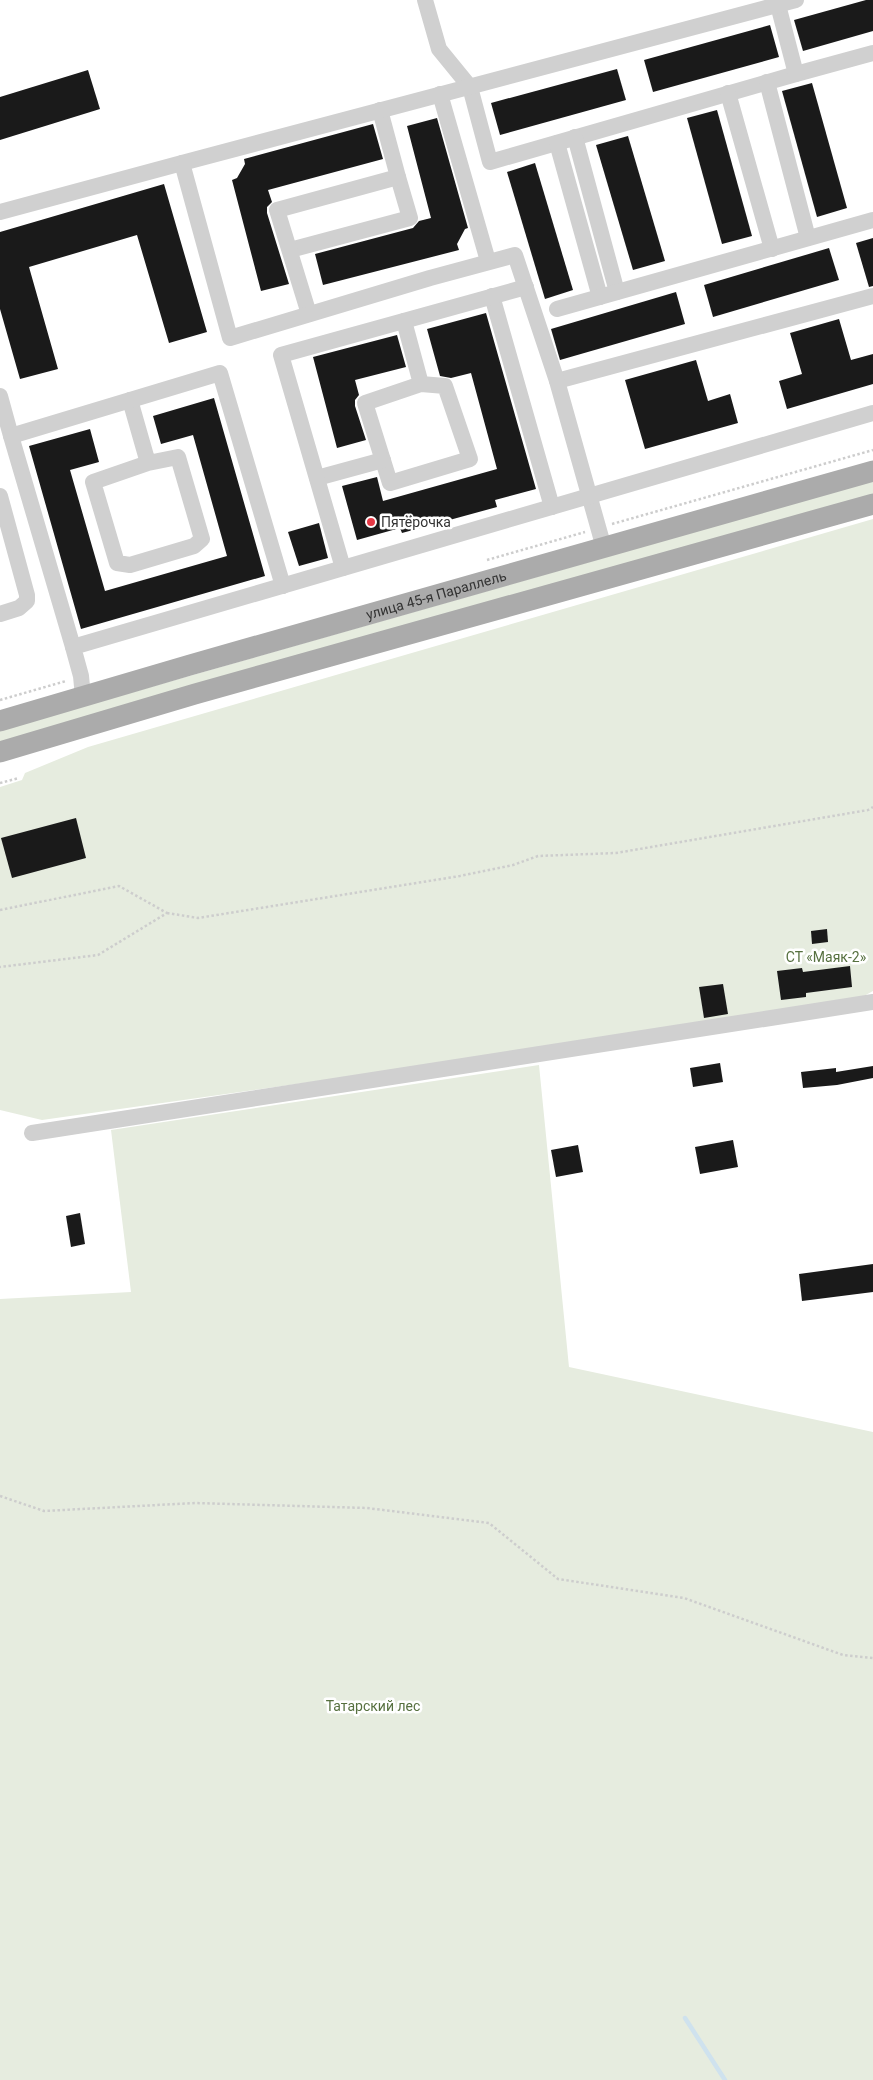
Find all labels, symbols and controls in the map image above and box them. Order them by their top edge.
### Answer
place label: Пятёрочка [381,514,451,530]
marker: Пятёрочка [365,516,377,528]
street label: улица 45-я Параллель [364,568,508,623]
park label: СТ «Маяк-2» [786,949,867,965]
park label: Татарский лес [326,1698,420,1714]

